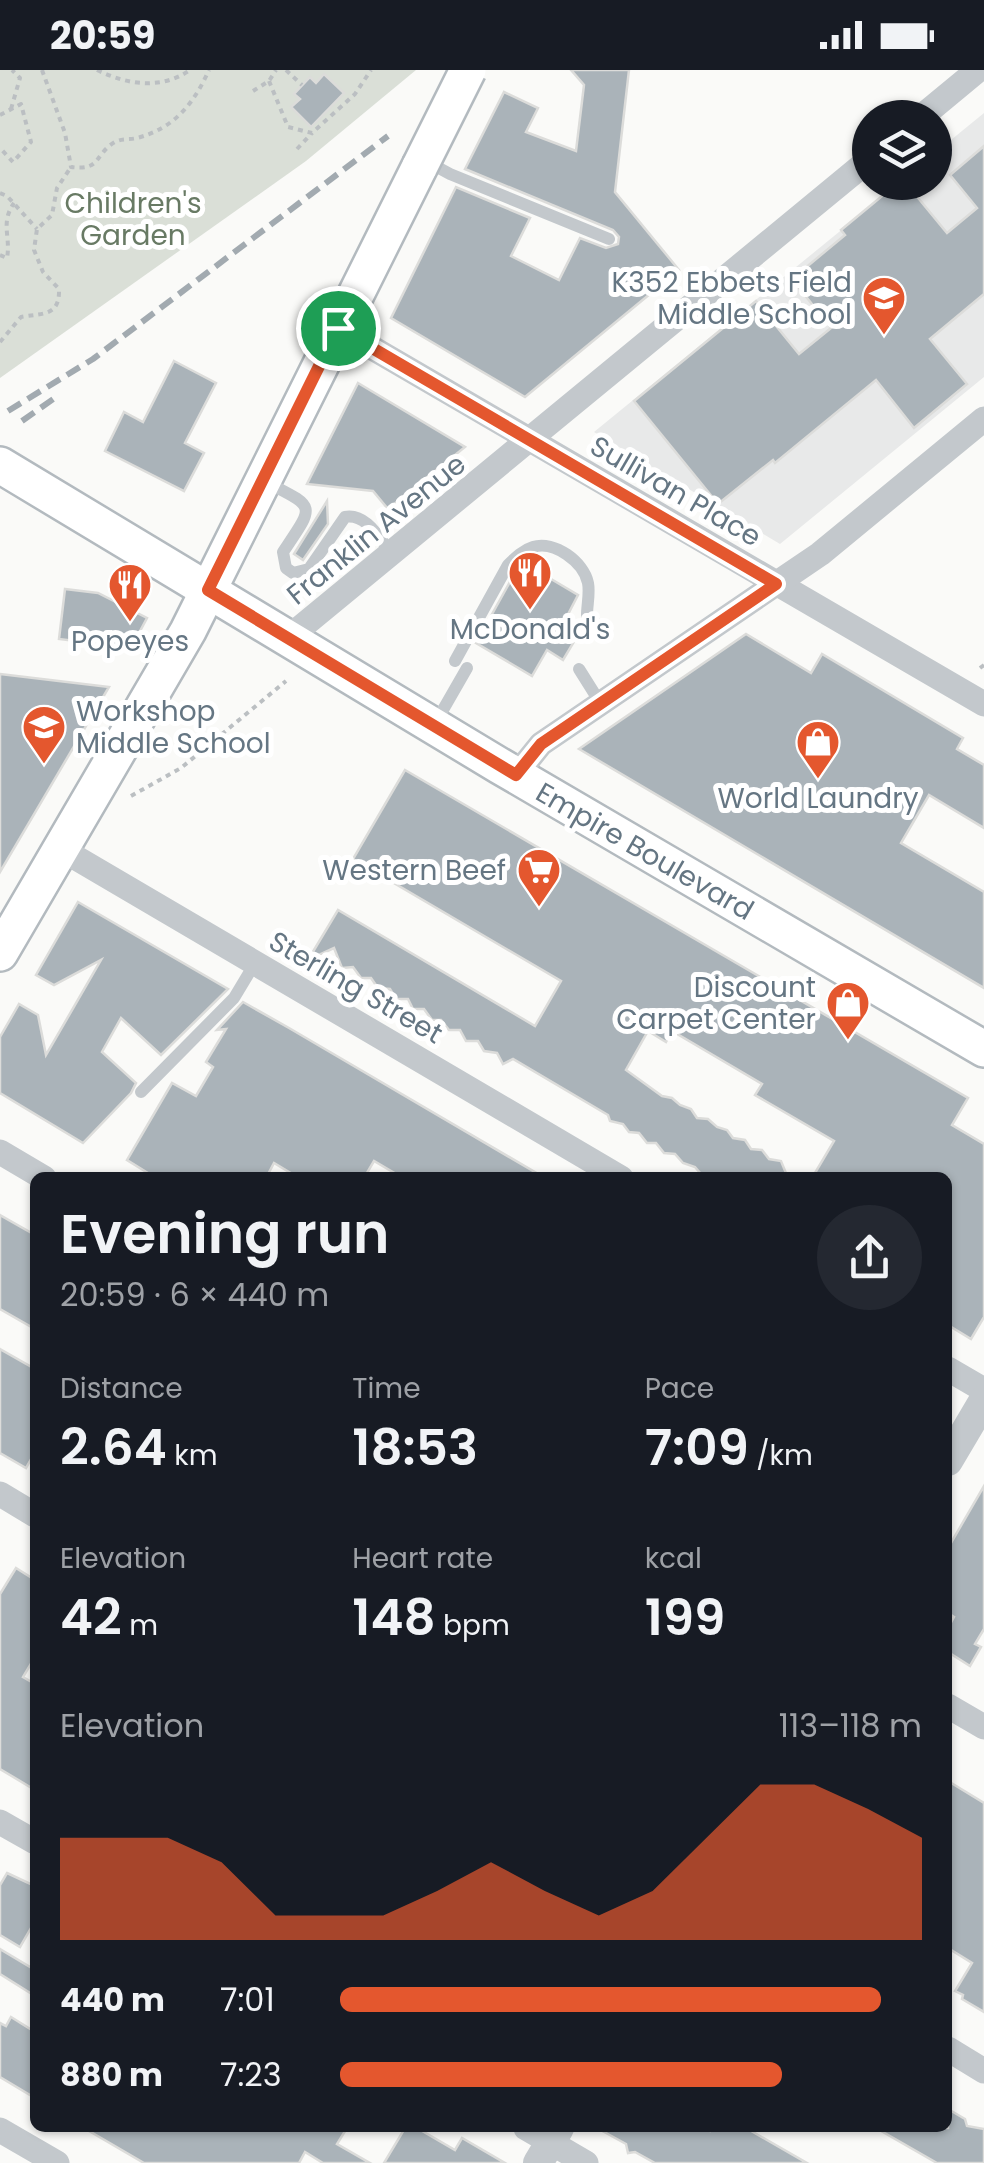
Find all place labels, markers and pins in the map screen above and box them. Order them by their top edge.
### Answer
place label: K352 Ebbets Field Middle School [612,263,852,334]
school or university icon: K352 Ebbets Field Middle School [861,275,907,336]
pin [296,286,381,371]
restaurant icon: McDonald's [507,550,553,611]
restaurant icon: Popeyes [107,562,153,623]
place label: McDonald's [450,610,610,649]
place label: Popeyes [71,622,189,661]
place label: Workshop Middle School [76,692,271,763]
school or university icon: Workshop Middle School [21,704,67,765]
shop icon: World Laundry [795,719,841,780]
place label: World Laundry [718,779,919,818]
supermarket icon: Western Beef [516,847,562,908]
place label: Western Beef [322,851,506,890]
place label: Discount Carpet Center [616,968,816,1039]
shop icon: Discount Carpet Center [825,980,871,1041]

